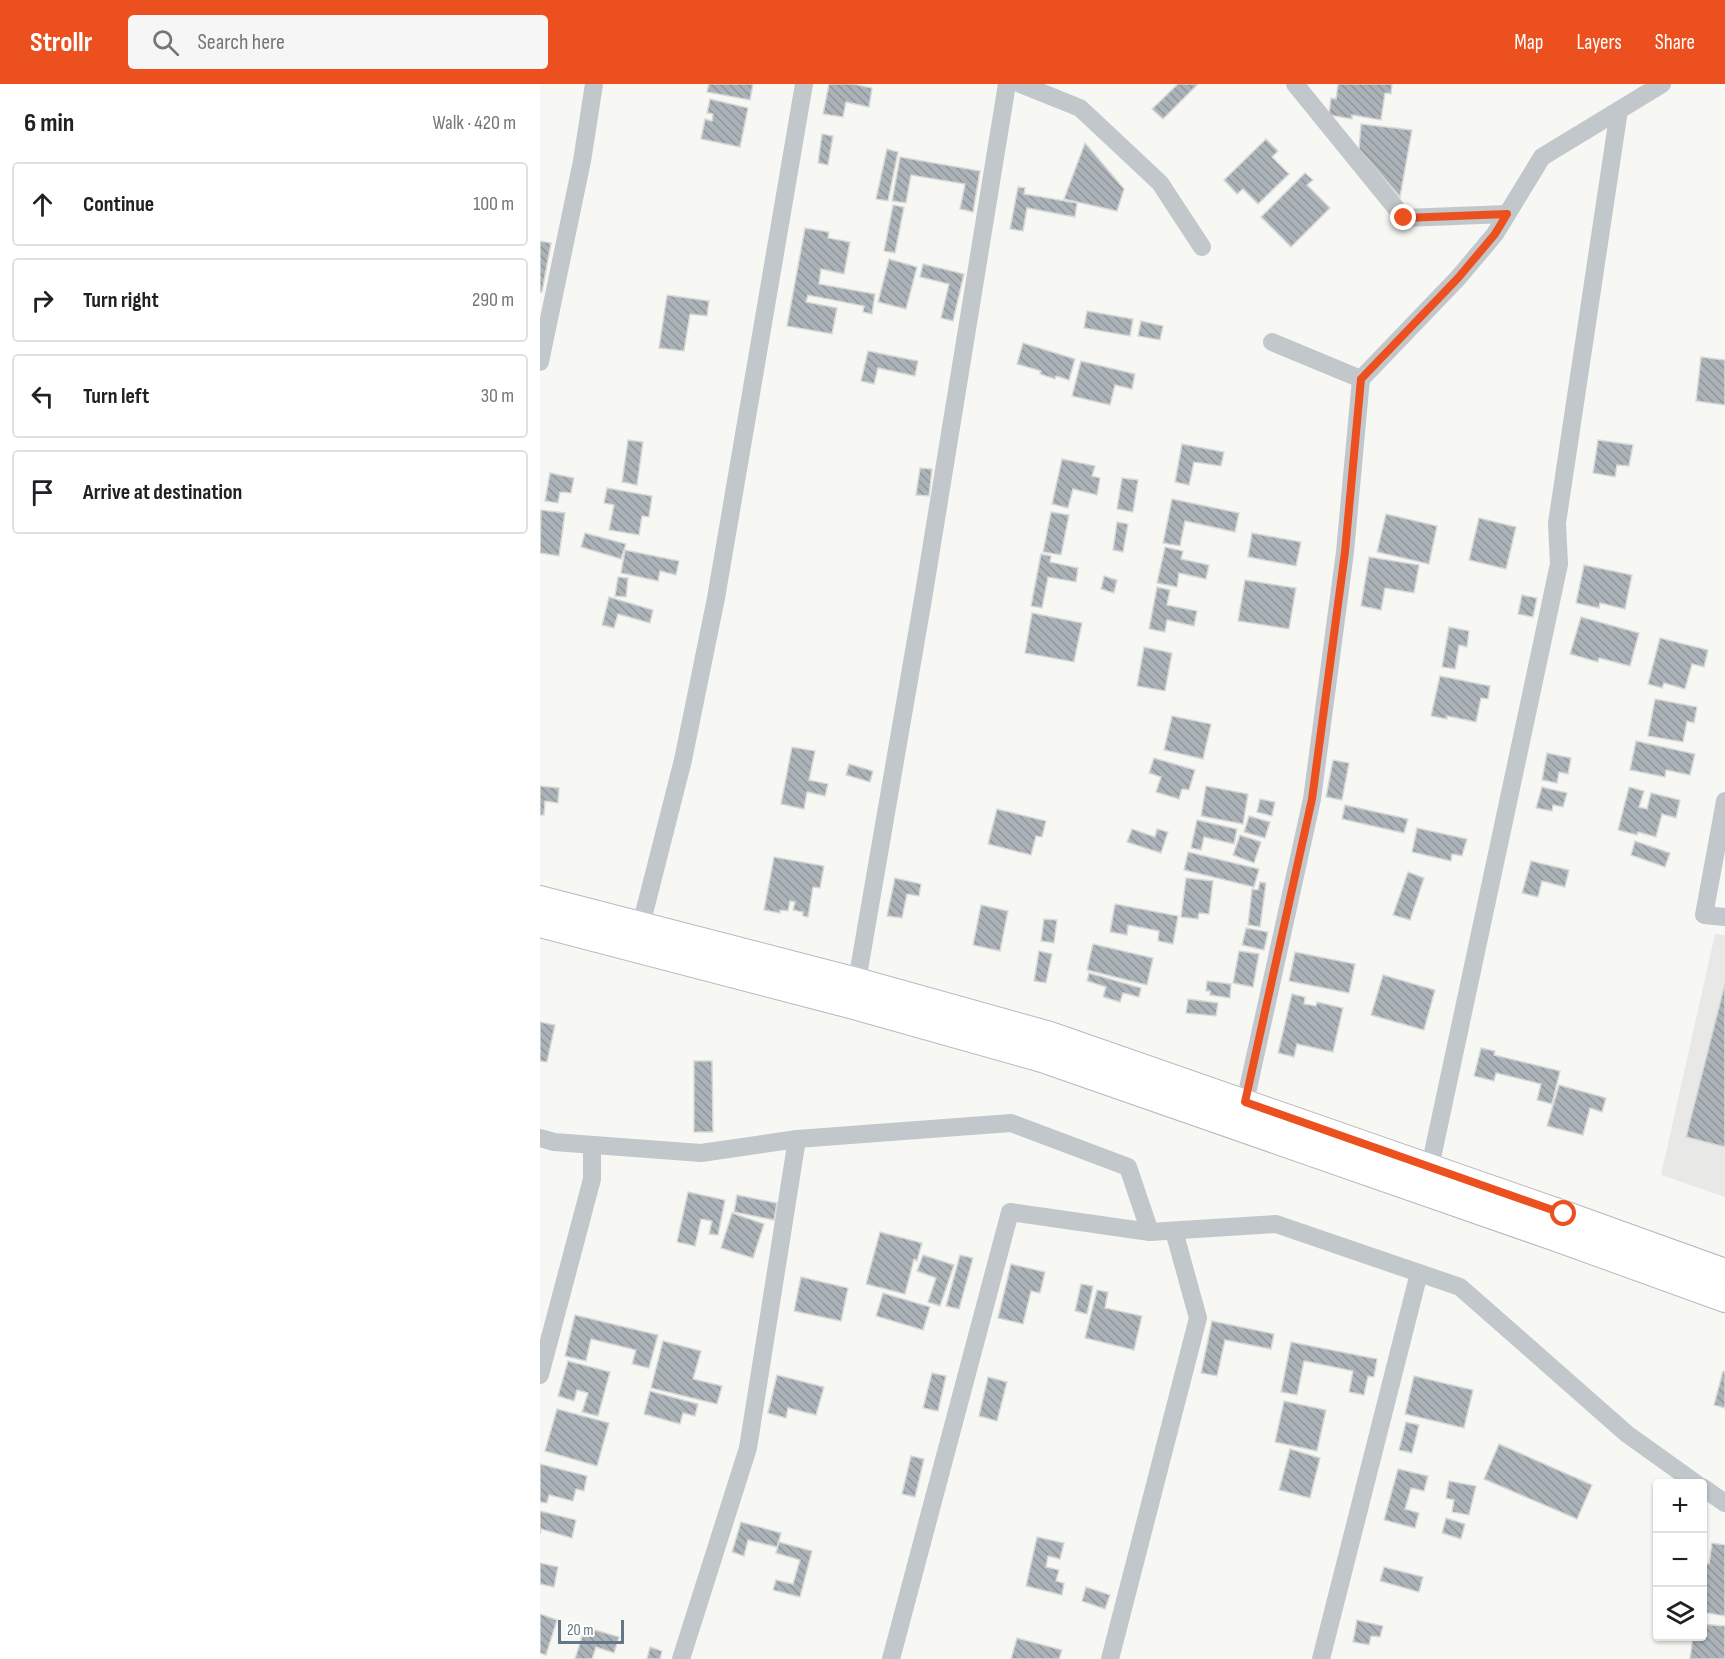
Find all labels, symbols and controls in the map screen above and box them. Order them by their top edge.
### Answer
search box [128,15,548,69]
text: Strollr [30,26,92,59]
icon: search [149,26,182,59]
text: Search here [197,29,285,56]
text: Map [1514,30,1543,55]
text: Layers [1576,30,1622,55]
text: Share [1655,30,1695,55]
text: 6 min [24,108,74,139]
text: Walk · 420 m [432,111,516,135]
icon: ahead [26,188,59,221]
text: Continue [83,191,154,218]
text: 100 m [473,192,514,216]
route end [1390,204,1416,230]
icon: right [26,284,59,317]
text: Turn right [83,287,159,314]
text: 290 m [472,288,514,312]
icon: left [26,380,59,413]
text: Turn left [83,383,149,410]
text: 30 m [481,384,514,408]
icon: arrive [26,476,59,509]
text: Arrive at destination [83,479,242,506]
route start [1550,1200,1576,1226]
map controls [1653,1479,1707,1641]
button: + [1653,1479,1707,1533]
button: − [1653,1533,1707,1587]
button: layers [1653,1587,1707,1641]
scale bar [558,1617,624,1644]
text: 20 m [567,1621,594,1640]

